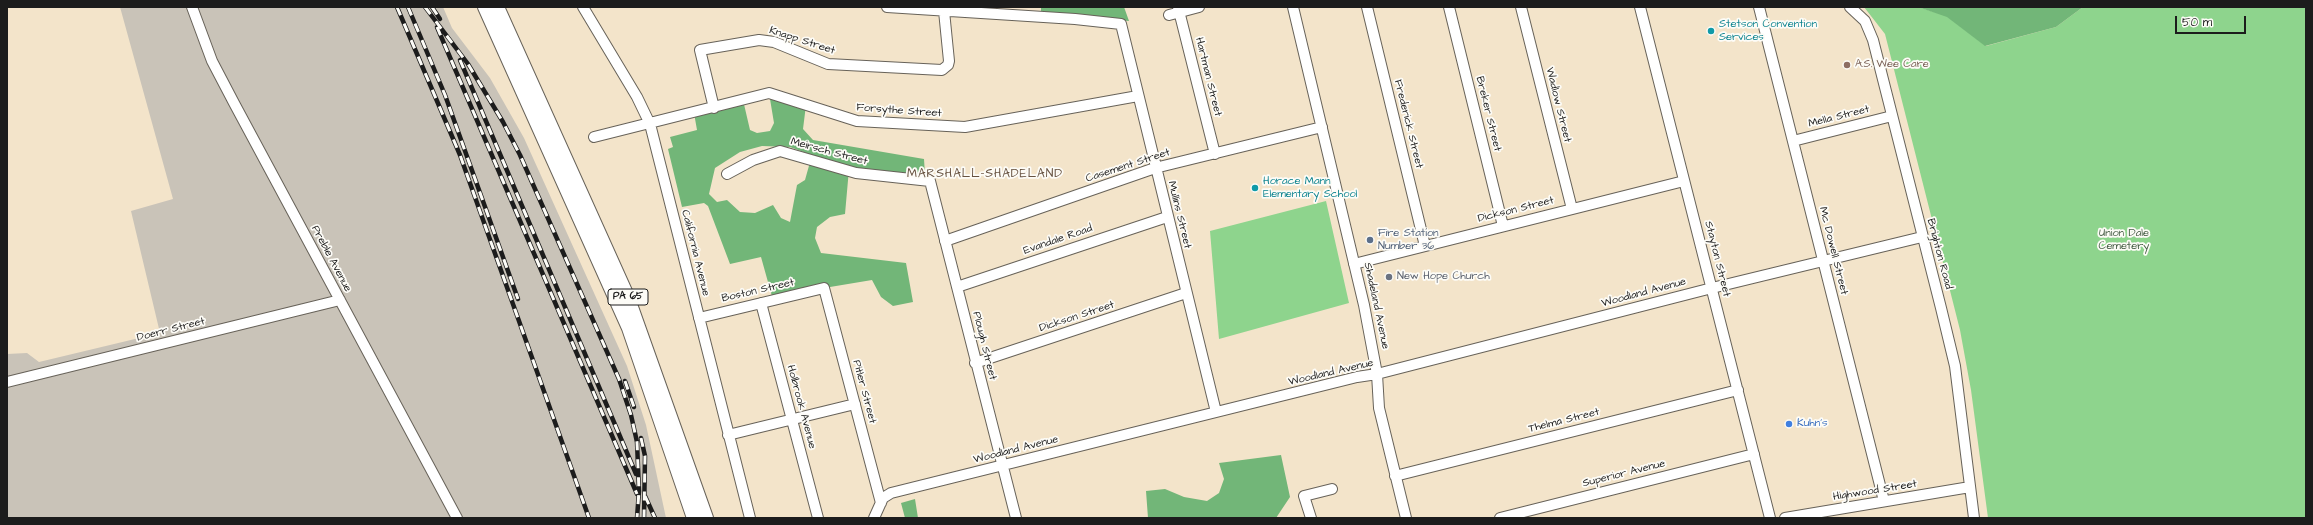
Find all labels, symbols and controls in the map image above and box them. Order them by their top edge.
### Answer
scale bar [2177,8,2248,34]
text: 50 m [2182,14,2212,31]
place label: Stetson Convention Services [1719,18,1817,44]
street label: Knapp Street [767,24,837,58]
marker: Stetson Convention Services [1706,26,1716,36]
street label: Hartman Street [1192,36,1224,118]
place label: A.S. Wee Care [1855,58,1929,72]
marker: A.S. Wee Care [1842,60,1852,70]
street label: Wadlow Street [1542,66,1574,144]
street label: Breker Street [1472,75,1504,153]
street label: Frederick Street [1391,78,1425,170]
street label: Forsythe Street [856,101,942,121]
street label: Mella Street [1807,103,1871,131]
street label: Meirsch Street [789,135,869,169]
street label: Casement Street [1084,146,1172,186]
district label: MARSHALL-SHADELAND [907,167,1063,181]
place label: Horace Mann Elementary School [1263,175,1357,201]
street label: Mullins Street [1164,180,1194,250]
marker: Horace Mann Elementary School [1250,183,1260,193]
street label: Dickson Street [1477,194,1555,226]
street label: Mc Dowell Street [1816,206,1850,296]
street label: California Avenue [678,208,712,298]
street label: Brighton Road [1923,217,1955,291]
street label: Stayton Street [1701,220,1733,298]
street label: Evandale Road [1022,222,1094,258]
street label: Preble Avenue [308,224,354,294]
place label: Fire Station Number 36 [1378,227,1439,253]
park label: Union Dale Cemetery [2099,227,2149,253]
marker: Fire Station Number 36 [1365,235,1375,245]
street label: Shadeland Avenue [1360,261,1392,351]
place label: New Hope Church [1397,270,1490,284]
marker: New Hope Church [1384,272,1394,282]
street label: Woodland Avenue [1600,275,1688,311]
street label: Boston Street [720,276,796,306]
road number: PA 65 [608,289,648,305]
street label: Dickson Street [1038,299,1116,335]
street label: Plough Street [969,310,999,382]
street label: Doerr Street [136,315,206,345]
street label: Woodland Avenue [1287,357,1375,389]
street label: Pitler Street [849,359,879,425]
street label: Holbrook Avenue [783,364,819,450]
street label: Thelma Street [1527,406,1601,436]
place label: Kuhn's [1797,417,1827,431]
marker: Kuhn's [1784,419,1794,429]
street label: Woodland Avenue [972,433,1060,467]
street label: Superior Avenue [1581,457,1667,491]
street label: Highwood Street [1832,478,1918,504]

